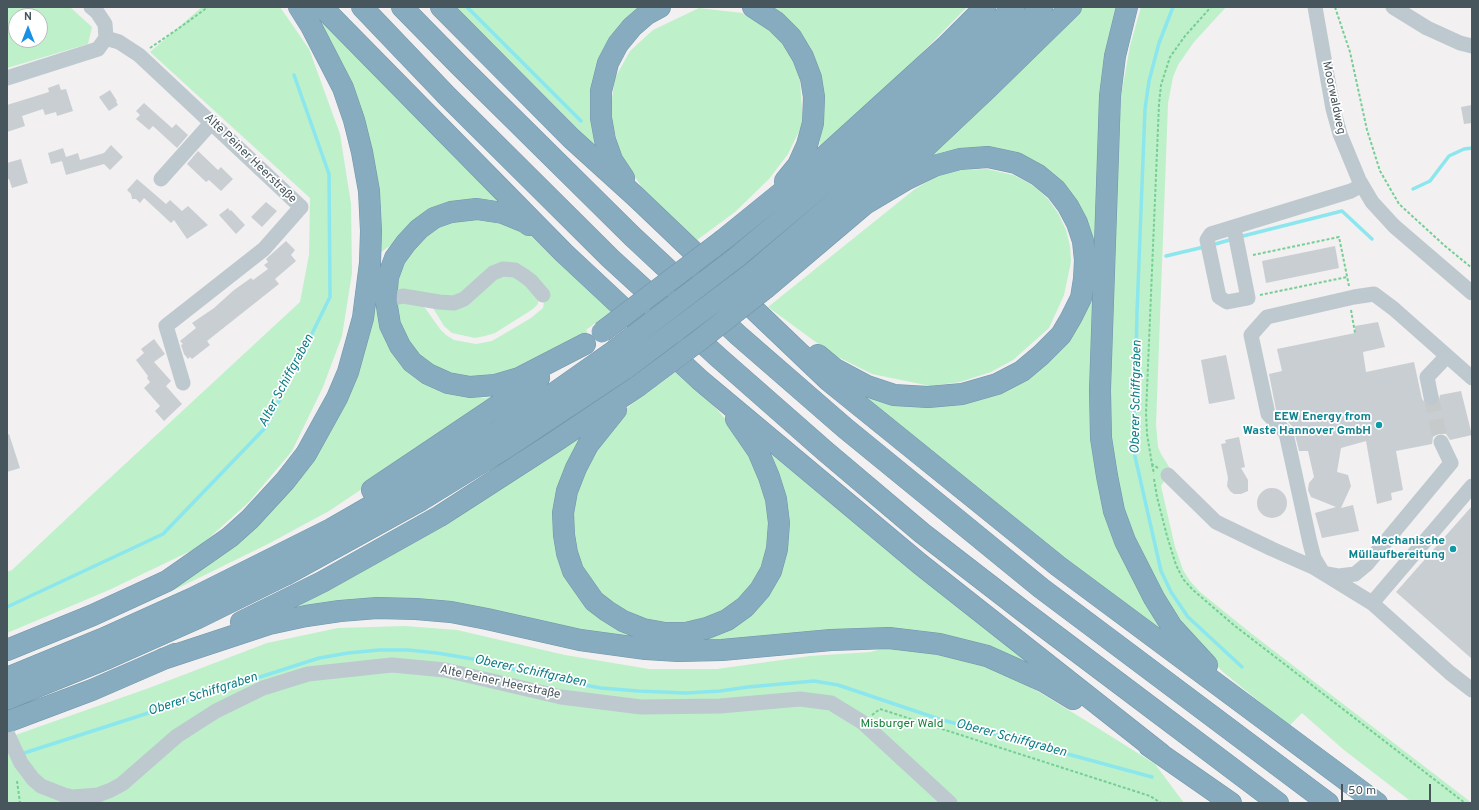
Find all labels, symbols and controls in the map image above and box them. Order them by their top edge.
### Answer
north arrow [8,8,48,48]
text: N [24,10,32,24]
street label: Moorwaldweg [1318,60,1348,136]
street label: Alte Peiner Heerstraße [201,111,299,207]
water label: Alter Schiffgraben [256,332,318,430]
water label: Oberer Schiffgraben [1128,340,1146,454]
place label: EEW Energy from Waste Hannover GmbH [1243,411,1371,439]
marker: EEW Energy from Waste Hannover GmbH [1374,420,1384,430]
place label: Mechanische Müllaufbereitung [1349,535,1445,563]
marker: Mechanische Müllaufbereitung [1448,544,1458,554]
water label: Oberer Schiffgraben [473,653,587,691]
street label: Alte Peiner Heerstraße [438,663,562,703]
water label: Oberer Schiffgraben [146,670,260,720]
water label: Oberer Schiffgraben [954,717,1068,761]
park label: Misburger Wald [860,718,944,732]
scale bar [1343,776,1433,802]
text: 50 m [1348,783,1376,799]

